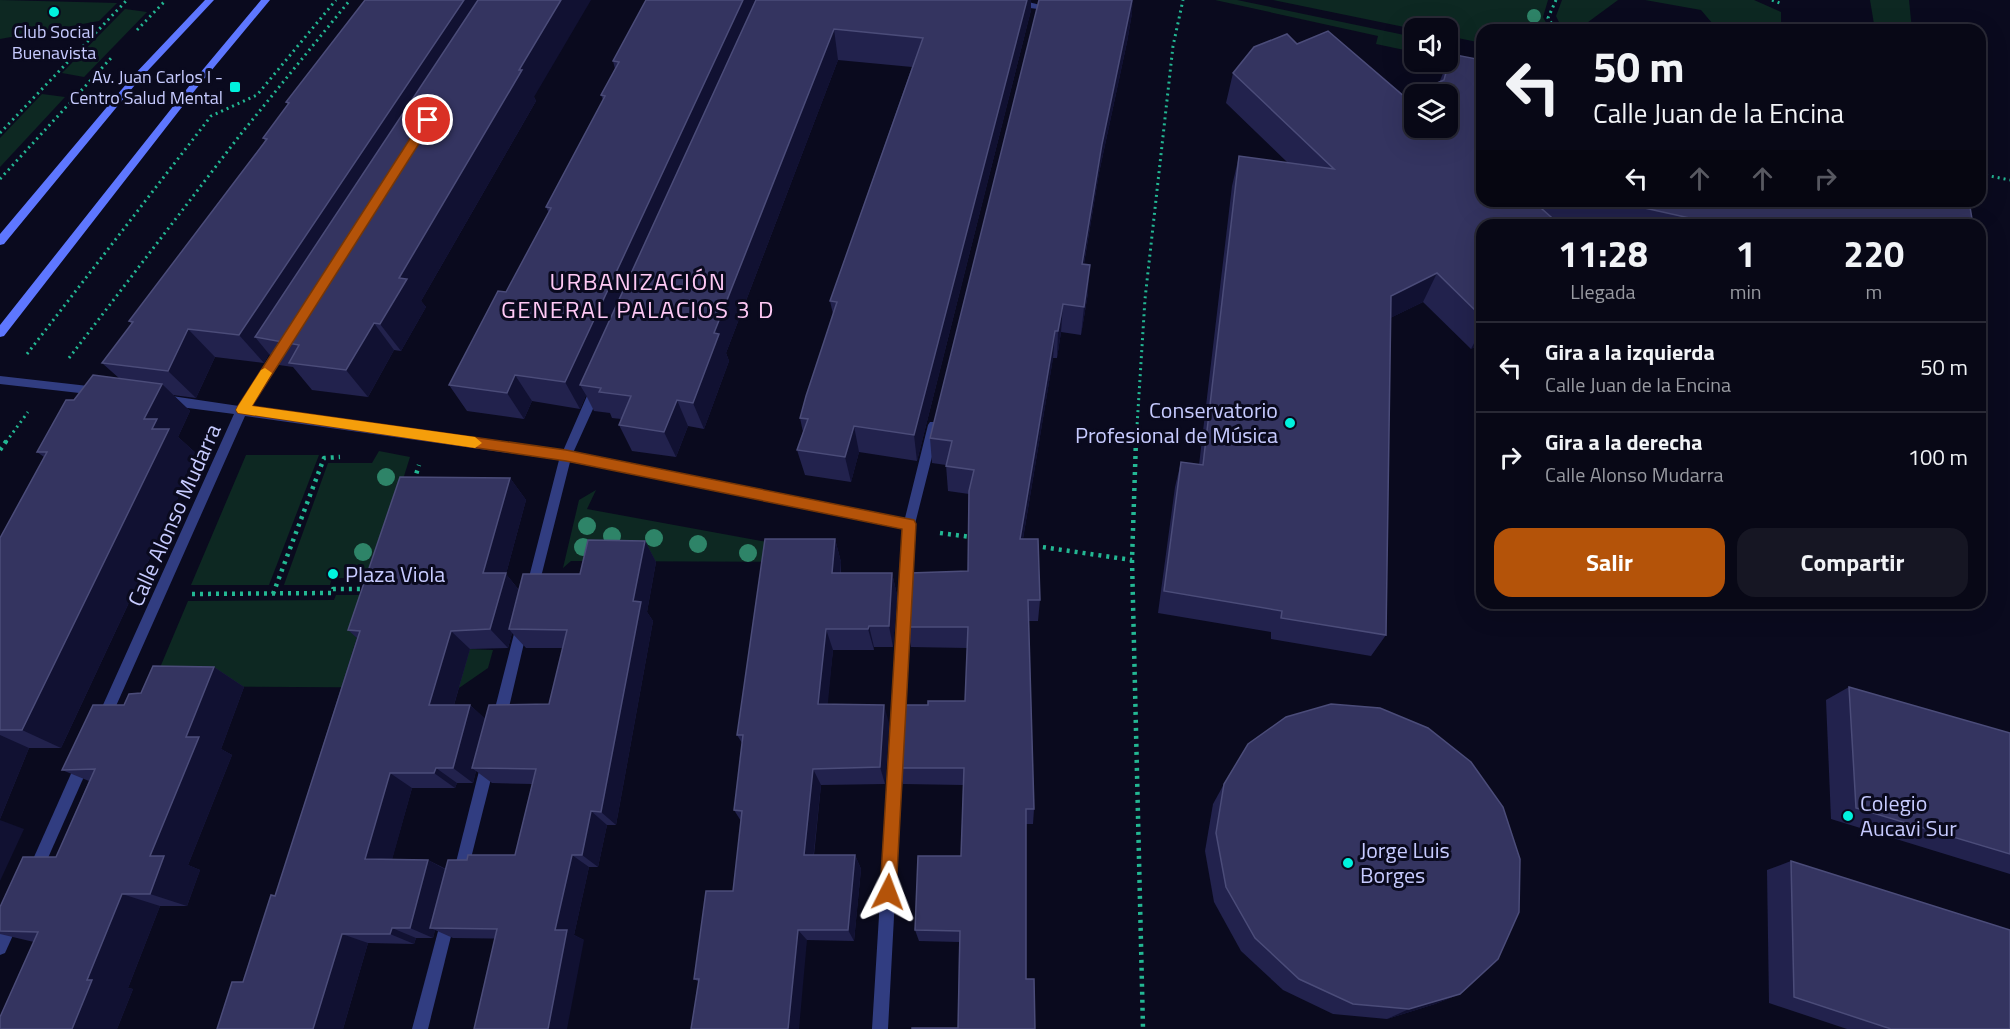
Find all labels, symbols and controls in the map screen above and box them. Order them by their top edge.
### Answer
marker: Club Social Buenavista [47,5,61,19]
place label: Club Social Buenavista [12,18,96,66]
map controls [1404,18,1458,138]
button: sound [1404,18,1458,72]
text: 50 m [1593,34,1685,98]
icon: left [1494,48,1572,126]
place label: Av. Juan Carlos I - Centro Salud Mental [70,63,223,111]
marker: Av. Juan Carlos I - Centro Salud Mental [228,80,242,94]
button: layers [1404,84,1458,138]
text: Calle Juan de la Encina [1593,92,1844,133]
pin [402,94,453,145]
icon: arrive [411,103,444,136]
icon: left [1620,162,1653,195]
icon: ahead [1683,162,1716,195]
icon: ahead [1746,162,1779,195]
icon: right [1809,162,1842,195]
text: 11:28 [1558,226,1648,281]
text: 1 [1736,226,1756,281]
text: 220 [1844,226,1904,281]
district label: URBANIZACIÓN GENERAL PALACIOS 3 D [501,263,775,327]
text: Llegada [1570,276,1635,307]
text: min [1730,276,1762,307]
text: m [1865,276,1882,307]
text: Gira a la izquierda [1545,335,1715,369]
text: 50 m [1920,350,1968,384]
icon: left [1494,351,1527,384]
text: Calle Juan de la Encina [1545,369,1731,400]
place label: Conservatorio Profesional de Música [1075,393,1278,452]
marker: Conservatorio Profesional de Música [1283,416,1297,430]
street label: Calle Alonso Mudarra [119,418,229,612]
text: Gira a la derecha [1545,425,1702,459]
text: 100 m [1908,440,1968,474]
icon: right [1494,441,1527,474]
text: Calle Alonso Mudarra [1545,459,1724,490]
button: Salir [1494,528,1725,597]
button: Compartir [1737,528,1968,597]
place label: Plaza Viola [345,557,445,591]
marker: Plaza Viola [326,567,340,581]
place label: Colegio Aucavi Sur [1860,786,1957,845]
marker: Colegio Aucavi Sur [1841,809,1855,823]
place label: Jorge Luis Borges [1360,833,1450,892]
marker: Jorge Luis Borges [1341,856,1355,870]
position arrow [856,860,920,924]

